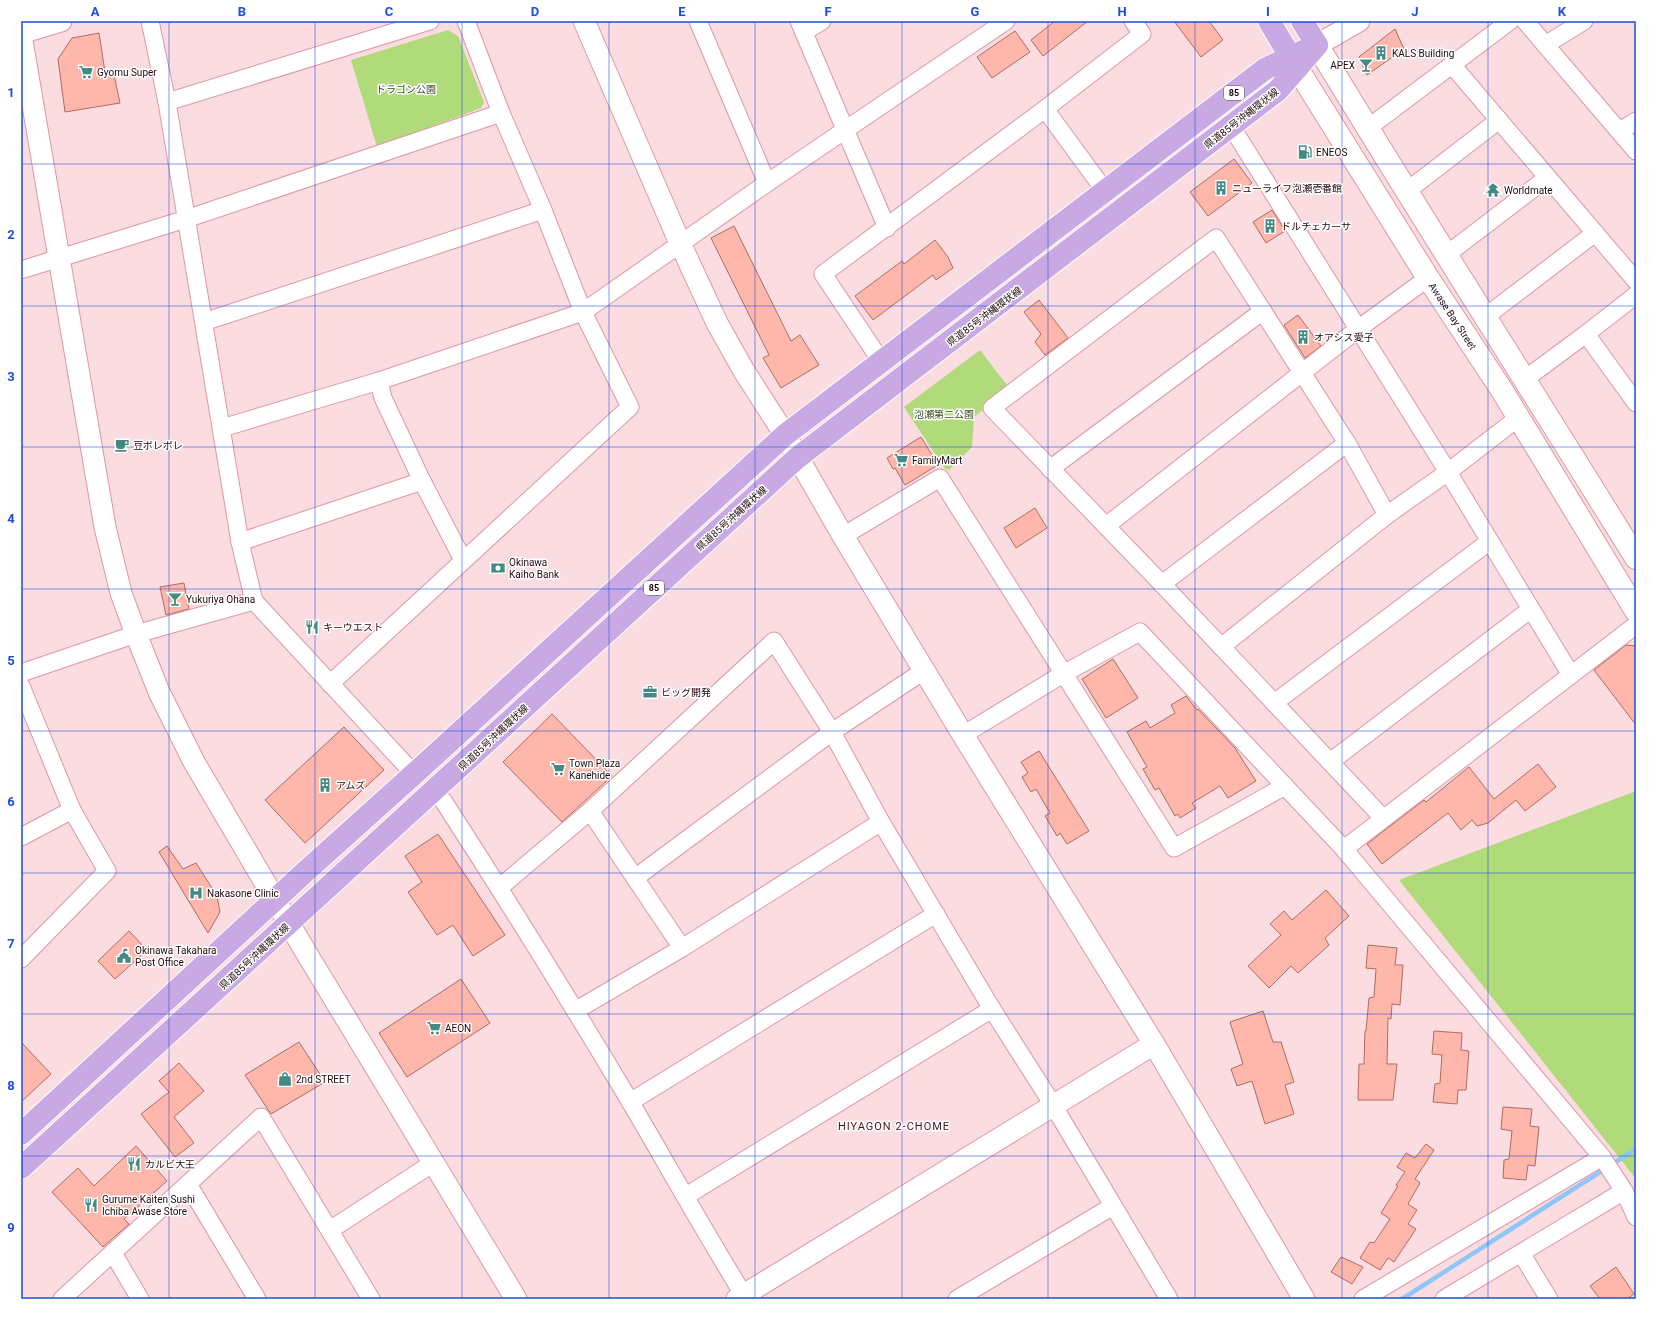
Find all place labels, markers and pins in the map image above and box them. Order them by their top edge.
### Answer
building icon: KALS Building [1373,45,1389,61]
place label: KALS Building [1392,48,1454,59]
bar icon: APEX [1358,57,1374,73]
place label: APEX [1330,60,1355,71]
supermarket icon: Gyomu Super [78,64,94,80]
place label: Gyomu Super [97,67,157,78]
fuel station icon: ENEOS [1297,144,1313,160]
place label: ENEOS [1316,147,1347,158]
building icon: ニューライフ泡瀬壱番館 [1213,180,1229,196]
temple icon: Worldmate [1485,182,1501,198]
place label: ニューライフ泡瀬壱番館 [1232,183,1342,194]
place label: Worldmate [1504,185,1553,196]
building icon: ドルチェカーサ [1262,218,1278,234]
place label: ドルチェカーサ [1281,221,1351,232]
building icon: オアシス愛子 [1295,329,1311,345]
place label: オアシス愛子 [1314,332,1374,343]
cafe icon: 豆ポレポレ [114,437,130,453]
place label: 豆ポレポレ [133,440,183,451]
supermarket icon: FamilyMart [893,452,909,468]
place label: FamilyMart [912,455,962,466]
place label: Okinawa Kaiho Bank [509,557,560,580]
bank icon: Okinawa Kaiho Bank [490,560,506,576]
bar icon: Yukuriya Ohana [167,591,183,607]
place label: Yukuriya Ohana [186,594,255,605]
restaurant icon: キーウエスト [304,619,320,635]
place label: キーウエスト [323,622,383,633]
office icon: ビッグ開発 [642,684,658,700]
place label: ビッグ開発 [661,687,711,698]
place label: Town Plaza Kanehide [569,758,620,781]
supermarket icon: Town Plaza Kanehide [550,761,566,777]
building icon: アムズ [317,777,333,793]
place label: アムズ [336,780,365,791]
hospital icon: Nakasone Clinic [188,885,204,901]
place label: Nakasone Clinic [207,888,279,899]
place label: Okinawa Takahara Post Office [135,945,217,968]
public building icon: Okinawa Takahara Post Office [116,948,132,964]
supermarket icon: AEON [426,1020,442,1036]
place label: AEON [445,1023,471,1034]
shop icon: 2nd STREET [277,1071,293,1087]
place label: 2nd STREET [296,1074,351,1085]
restaurant icon: カルビ大王 [126,1156,142,1172]
place label: カルビ大王 [145,1159,195,1170]
place label: Gurume Kaiten Sushi Ichiba Awase Store [102,1194,195,1217]
restaurant icon: Gurume Kaiten Sushi Ichiba Awase Store [83,1197,99,1213]

